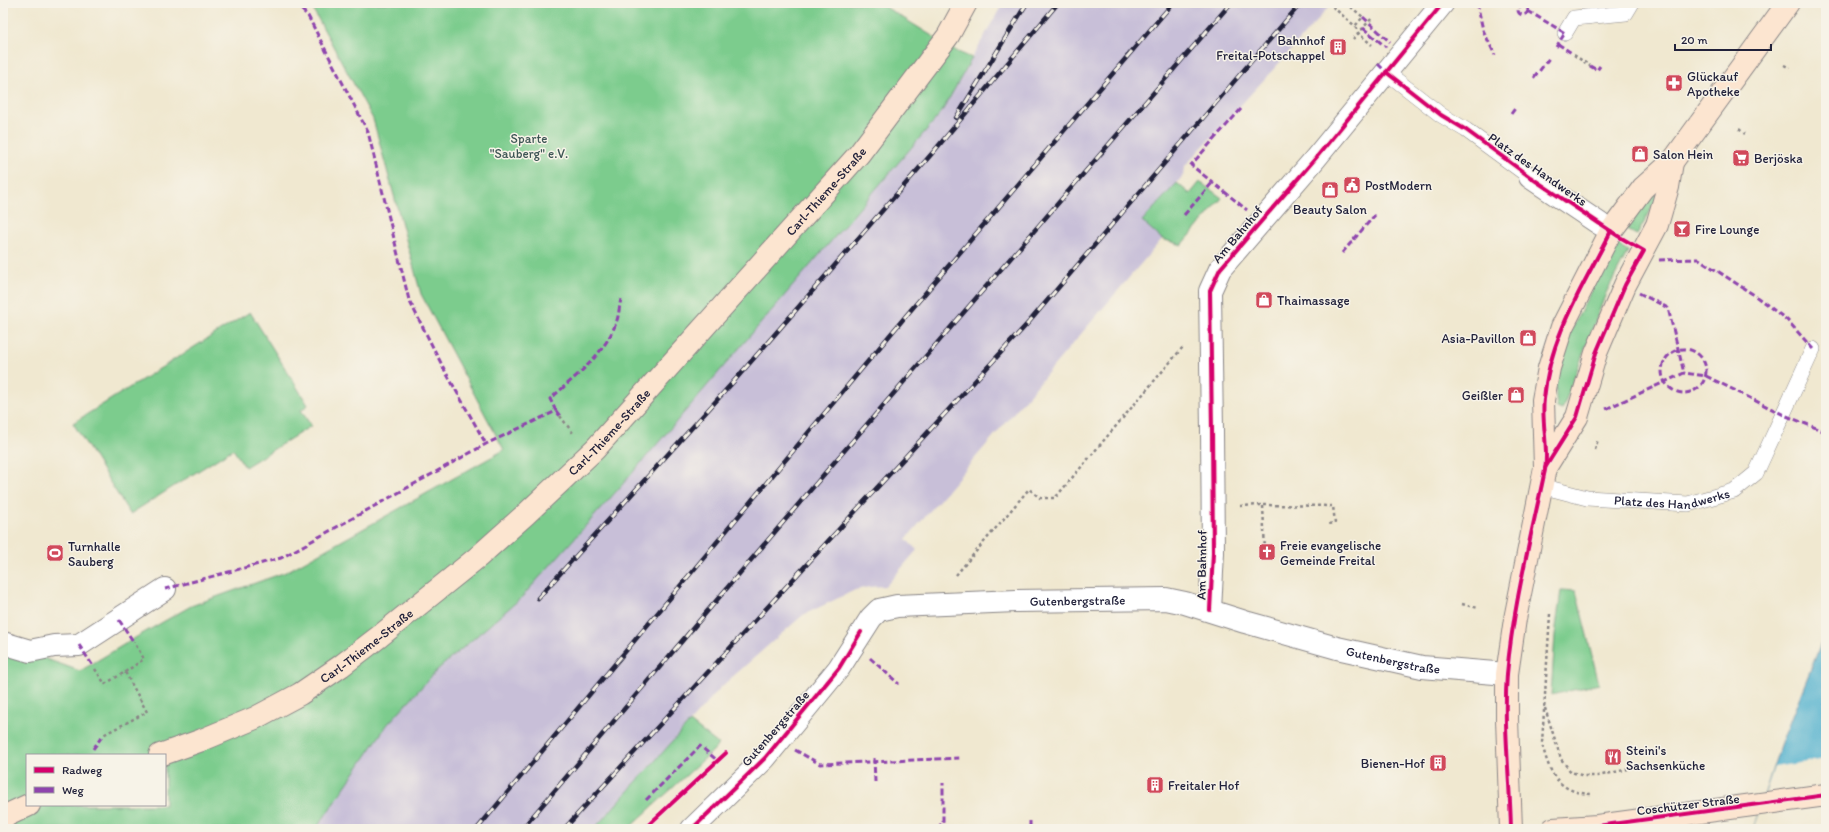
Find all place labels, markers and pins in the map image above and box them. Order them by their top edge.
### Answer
place label: Bahnhof Freital-Potschappel [1216,33,1325,63]
building icon: Bahnhof Freital-Potschappel [1328,37,1348,57]
place label: Glückauf Apotheke [1687,69,1740,99]
pharmacy icon: Glückauf Apotheke [1664,73,1684,93]
shop icon: Salon Hein [1630,144,1650,164]
place label: Salon Hein [1653,147,1714,162]
supermarket icon: Berjöska [1731,148,1751,168]
place label: Berjöska [1754,151,1803,166]
public building icon: PostModern [1342,175,1362,195]
place label: PostModern [1365,178,1432,193]
shop icon: Beauty Salon [1320,180,1340,200]
place label: Beauty Salon [1293,202,1368,217]
bar icon: Fire Lounge [1672,219,1692,239]
place label: Fire Lounge [1695,222,1759,237]
shop icon: Thaimassage [1254,290,1274,310]
place label: Thaimassage [1277,293,1350,308]
shop icon: Asia-Pavillon [1518,328,1538,348]
place label: Asia-Pavillon [1442,331,1515,346]
shop icon: Geißler [1506,385,1526,405]
place label: Geißler [1462,388,1503,403]
place label: Freie evangelische Gemeinde Freital [1280,538,1381,568]
place label: Turnhalle Sauberg [68,539,121,569]
church icon: Freie evangelische Gemeinde Freital [1257,542,1277,562]
sports icon: Turnhalle Sauberg [45,543,65,563]
place label: Steini's Sachsenküche [1626,743,1705,773]
restaurant icon: Steini's Sachsenküche [1603,747,1623,767]
building icon: Bienen-Hof [1428,753,1448,773]
place label: Bienen-Hof [1361,756,1425,771]
building icon: Freitaler Hof [1145,775,1165,795]
place label: Freitaler Hof [1168,778,1239,793]

